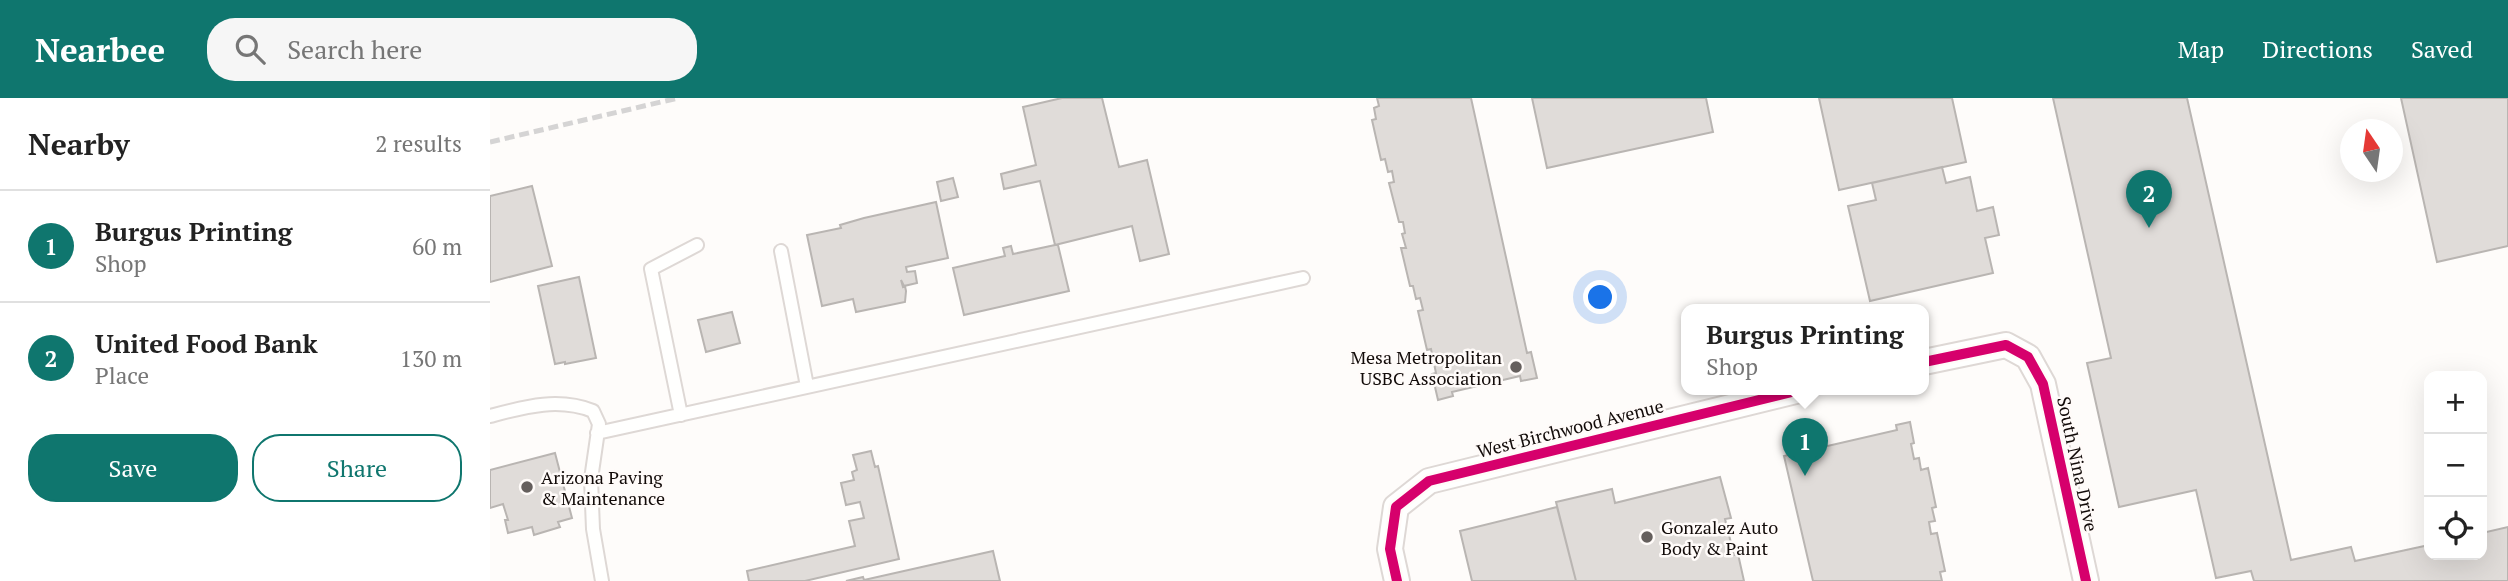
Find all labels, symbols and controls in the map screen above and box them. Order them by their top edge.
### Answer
search box [207,18,697,81]
text: Nearbee [35,28,165,71]
icon: search [231,30,269,68]
text: Search here [287,32,422,66]
text: Map [2178,33,2224,65]
text: Directions [2262,33,2373,65]
text: Saved [2411,33,2473,65]
north arrow [2340,119,2403,182]
text: Nearby [28,124,130,164]
text: 2 results [375,128,462,159]
pin: 2 [2126,170,2172,228]
text: Burgus Printing [95,214,292,248]
text: 1 [45,231,58,262]
text: 60 m [412,231,462,262]
text: Shop [95,248,147,279]
your location [1583,280,1617,314]
popup [1681,304,1929,395]
text: Burgus Printing [1706,317,1904,351]
text: United Food Bank [95,326,318,360]
text: 2 [45,343,58,374]
text: 130 m [400,343,462,374]
place label: Mesa Metropolitan USBC Association [1350,345,1502,390]
text: Shop [1706,351,1758,382]
marker: Mesa Metropolitan USBC Association [1508,359,1524,375]
text: Place [95,360,149,391]
map controls [2424,371,2487,560]
button: + [2424,371,2487,434]
street label: West Birchwood Avenue [1474,393,1666,463]
street label: South Nina Drive [2052,394,2104,534]
pin: 1 [1782,418,1828,476]
button: Save [28,434,238,502]
button: Share [252,434,462,502]
button: − [2424,434,2487,497]
place label: Arizona Paving & Maintenance [541,465,665,510]
marker: Arizona Paving & Maintenance [519,479,535,495]
button: locate [2424,497,2487,560]
place label: Gonzalez Auto Body & Paint [1661,515,1778,560]
marker: Gonzalez Auto Body & Paint [1639,529,1655,545]

